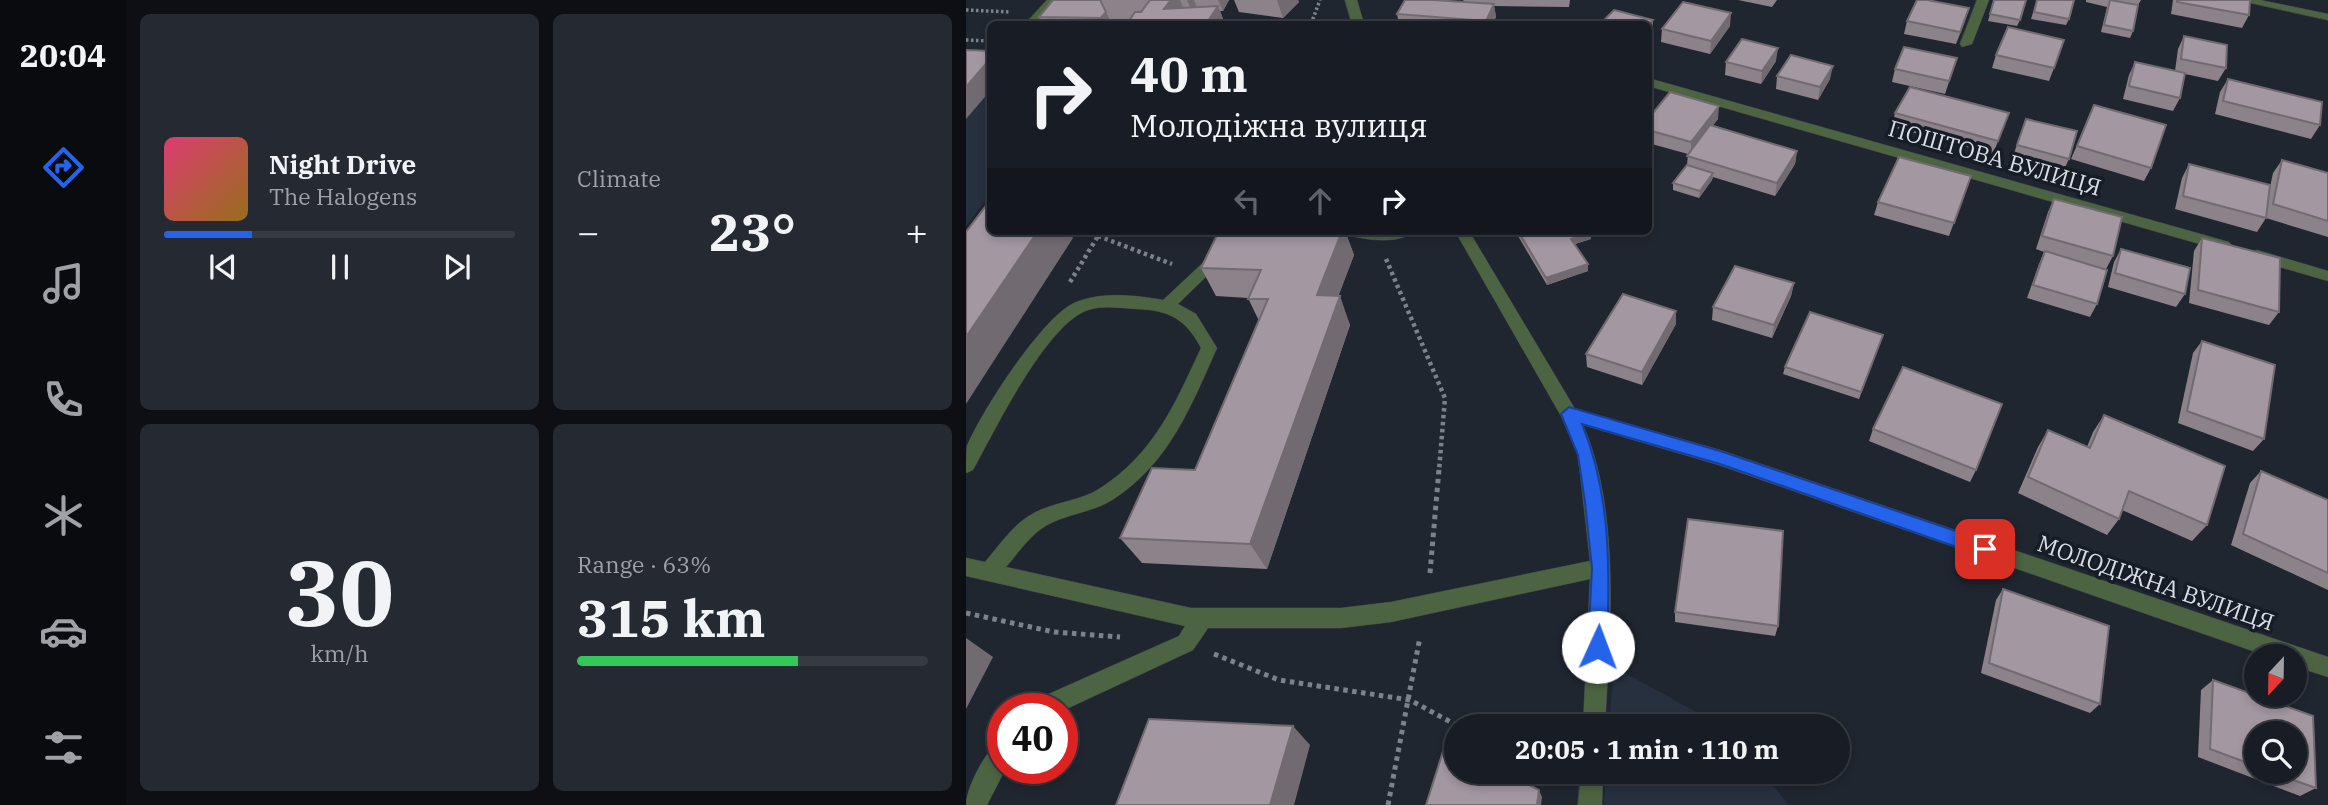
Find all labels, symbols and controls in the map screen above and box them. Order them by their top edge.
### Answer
text: 20:04 [20,34,106,76]
text: 40 m [1130,42,1248,105]
icon: right [1015,49,1106,140]
text: Молодіжна вулиця [1130,104,1428,146]
street label: ПОШТОВА ВУЛИЦЯ [1885,112,2105,202]
icon: directions [39,143,88,192]
text: Night Drive [269,147,416,181]
text: Climate [577,163,661,193]
text: The Halogens [269,181,417,211]
icon: left [1228,182,1266,220]
icon: ahead [1301,182,1339,220]
icon: right [1374,182,1412,220]
text: 23° [709,198,796,265]
text: − [577,207,600,256]
text: + [905,207,928,256]
icon: previous [204,248,242,286]
icon: pause [321,248,359,286]
icon: next [438,248,476,286]
icon: music [39,259,88,308]
icon: phone [39,375,88,424]
icon: climate [39,491,88,540]
pin [1955,519,2015,579]
street label: МОЛОДІЖНА ВУЛИЦЯ [2034,527,2278,637]
icon: arrive [1966,530,2004,568]
text: 30 [285,533,394,651]
text: Range · 63% [577,549,711,579]
text: 315 km [577,584,766,651]
icon: car [39,607,88,656]
position arrow [1561,610,1635,684]
text: km/h [310,638,369,668]
north arrow [2244,644,2306,707]
map controls [2244,644,2307,784]
speed limit sign: 40 [987,693,1078,784]
button: search [2244,721,2307,784]
icon: filters [39,723,88,772]
text: 20:05 · 1 min · 110 m [1515,732,1779,766]

